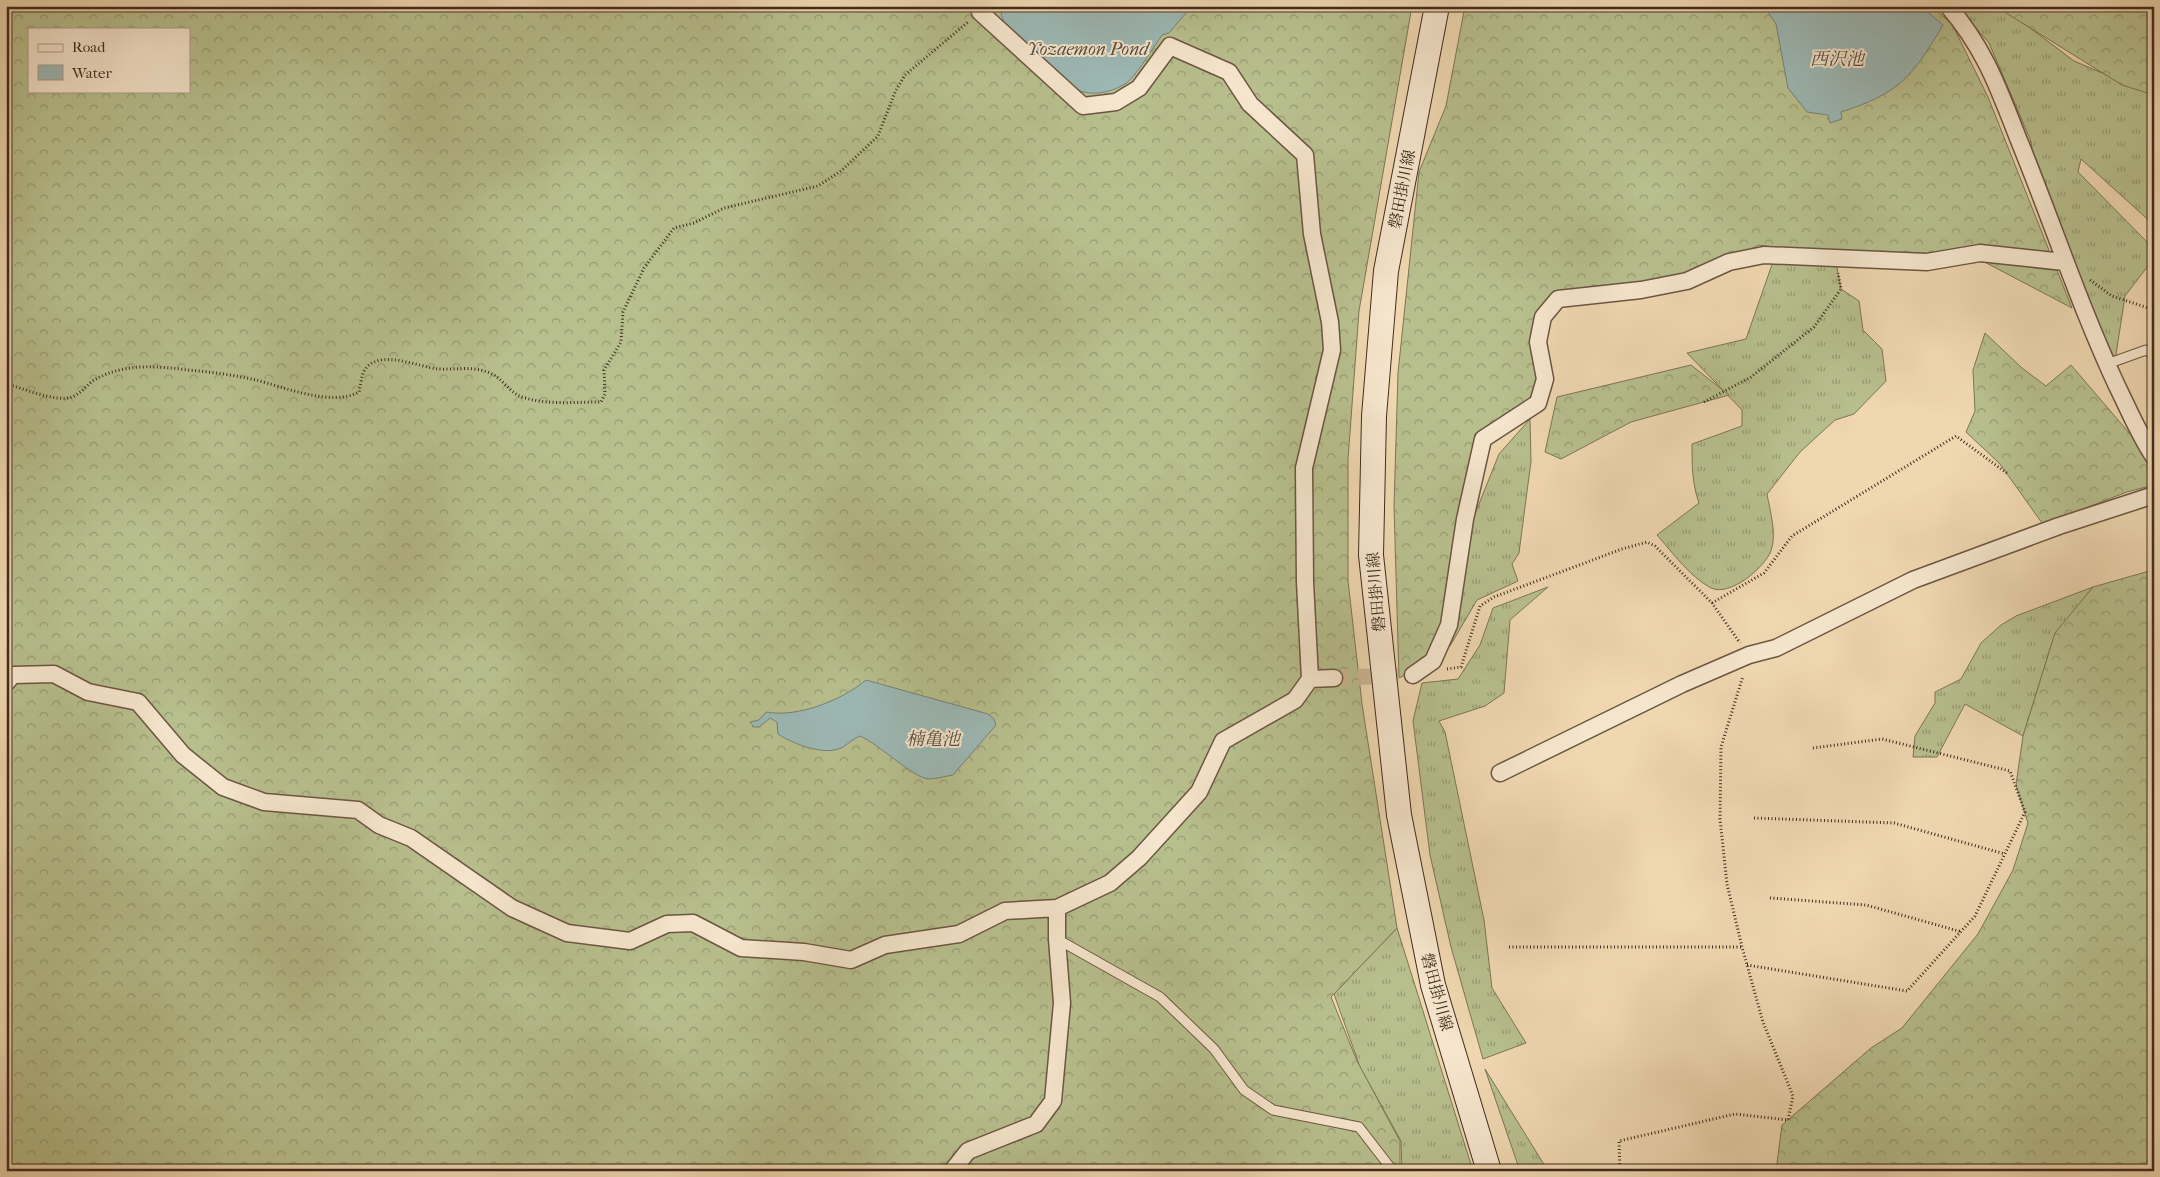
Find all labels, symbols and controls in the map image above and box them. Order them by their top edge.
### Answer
legend [28,28,190,92]
text: Road [72,38,106,56]
water label: Yozaemon Pond [1028,39,1151,60]
water label: 西沢池 [1810,49,1866,70]
text: Water [71,64,112,82]
street label: 磐田掛川線 [1385,148,1419,230]
street label: 磐田掛川線 [1363,551,1389,633]
water label: 楠亀池 [906,729,962,750]
street label: 磐田掛川線 [1417,951,1457,1033]

